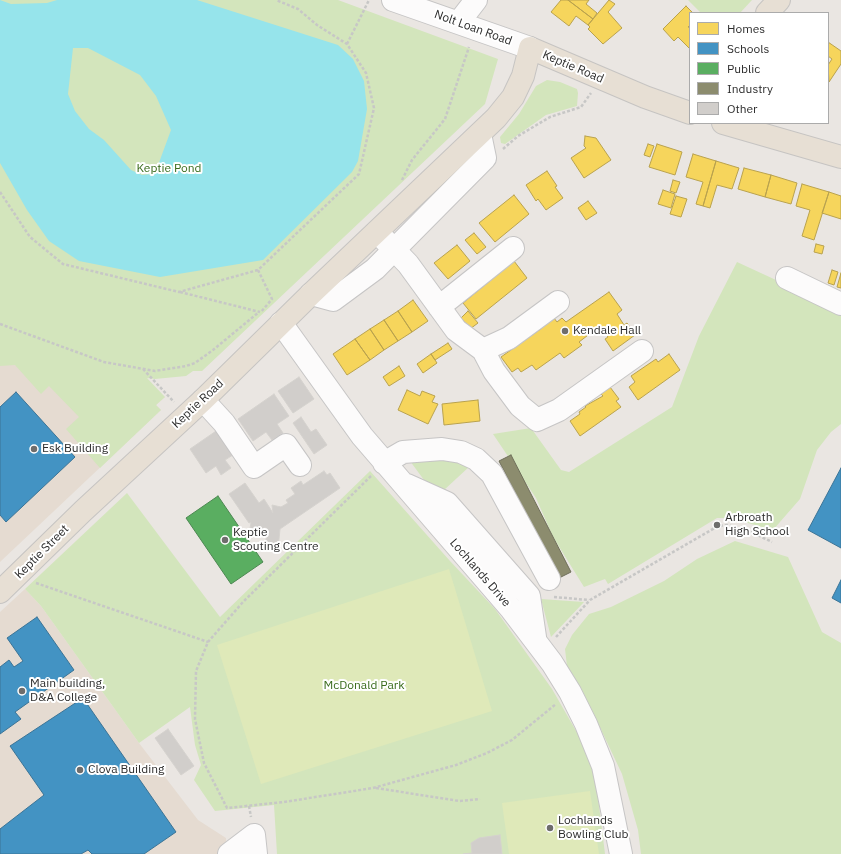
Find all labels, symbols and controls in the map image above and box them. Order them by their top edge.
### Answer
street label: Nolt Loan Road [432,7,514,49]
legend [689,12,829,124]
text: Homes [727,21,765,36]
text: Schools [727,41,769,56]
street label: Keptie Road [540,48,606,86]
text: Public [727,61,760,76]
text: Industry [727,81,773,96]
text: Other [727,101,758,116]
park label: Keptie Pond [137,162,201,176]
place label: Kendale Hall [573,324,641,338]
marker: Kendale Hall [560,326,570,336]
street label: Keptie Road [169,377,227,431]
place label: Esk Building [42,442,108,456]
marker: Esk Building [29,444,39,454]
place label: Arbroath High School [725,511,789,539]
marker: Arbroath High School [712,520,722,530]
street label: Keptie Street [12,522,72,582]
place label: Keptie Scouting Centre [233,526,319,554]
marker: Keptie Scouting Centre [220,535,230,545]
street label: Lochlands Drive [447,536,513,610]
place label: Main building, D&A College [30,677,105,705]
park label: McDonald Park [323,679,405,693]
marker: Main building, D&A College [17,686,27,696]
place label: Clova Building [88,763,164,777]
marker: Clova Building [75,765,85,775]
place label: Lochlands Bowling Club [558,814,628,842]
marker: Lochlands Bowling Club [545,823,555,833]

